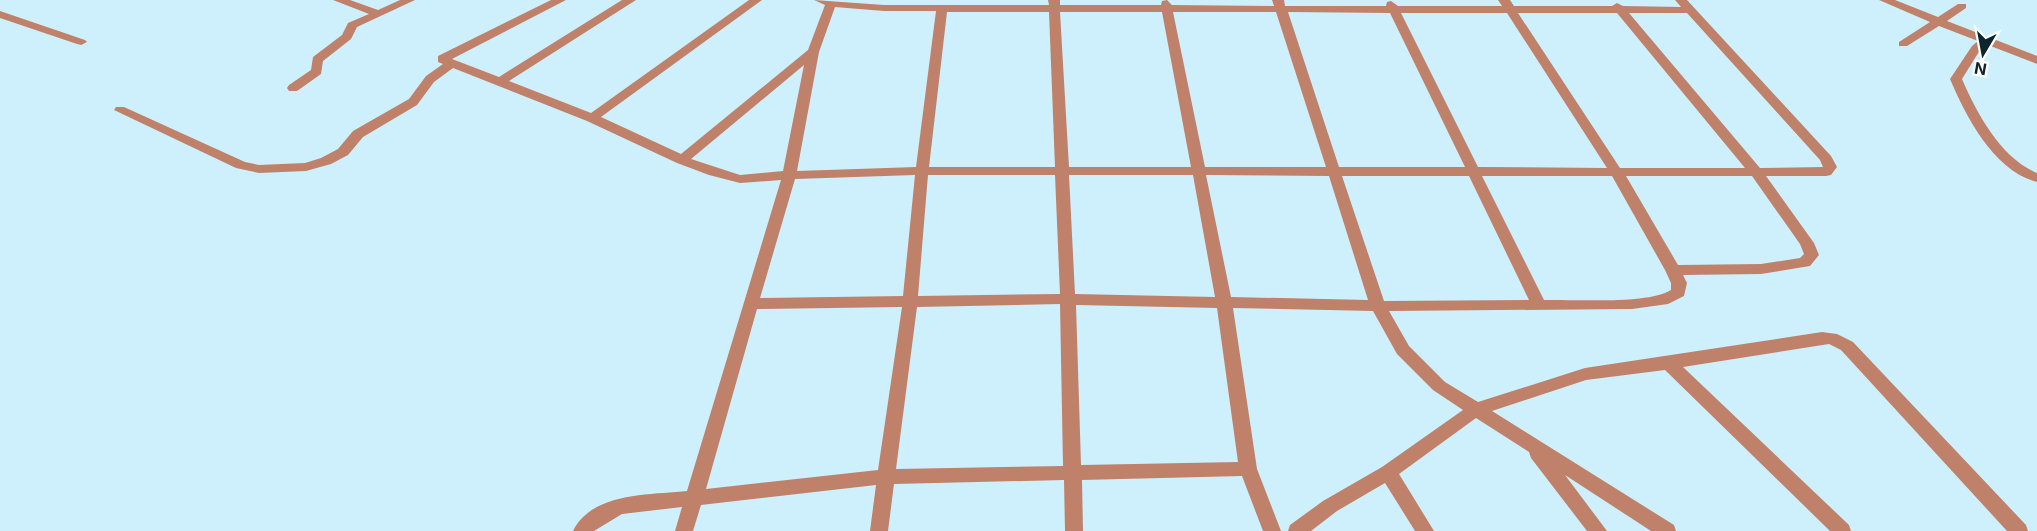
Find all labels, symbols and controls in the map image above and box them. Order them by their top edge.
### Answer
north arrow [1953,24,2013,84]
text: N [1973,58,1988,80]

